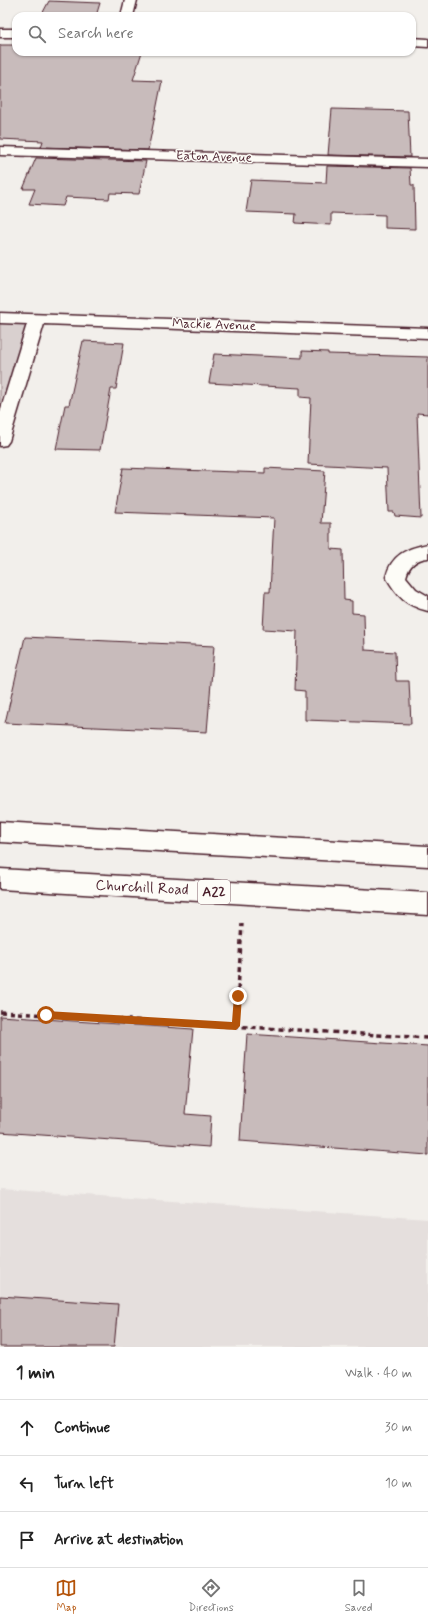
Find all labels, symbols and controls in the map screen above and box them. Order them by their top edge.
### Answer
search box [12,12,416,56]
icon: search [26,23,48,45]
text: Search here [58,24,134,44]
street label: Eaton Avenue [176,147,252,167]
street label: Mackie Avenue [172,315,256,335]
street label: Churchill Road [95,876,189,900]
road number: A22 [198,880,230,904]
route end [229,987,247,1005]
route start [37,1006,55,1024]
text: 1 min [16,1362,55,1384]
text: Walk · 40 m [345,1365,412,1382]
icon: ahead [16,1417,38,1439]
text: Continue [54,1418,110,1438]
text: 30 m [385,1419,412,1436]
icon: left [16,1473,38,1495]
text: Turn left [54,1474,114,1494]
text: 10 m [385,1475,412,1492]
icon: arrive [16,1529,38,1551]
text: Arrive at destination [54,1530,183,1550]
tab: Map [55,1577,77,1615]
tab: Directions [188,1577,234,1615]
tab: Saved [345,1577,372,1615]

